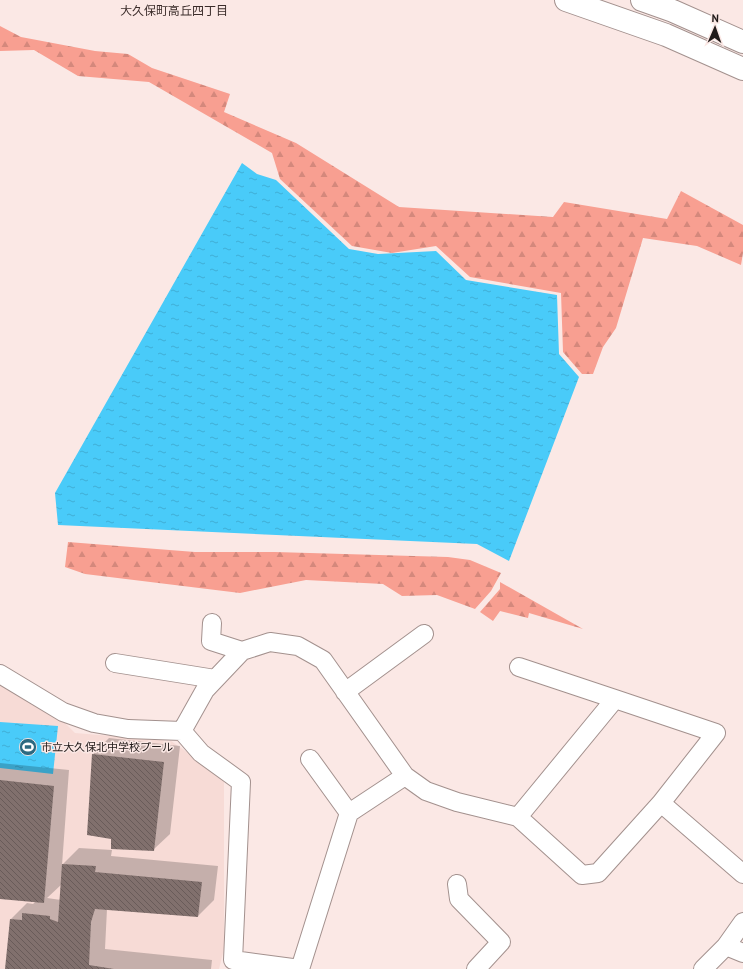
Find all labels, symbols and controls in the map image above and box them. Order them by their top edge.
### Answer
district label: 大久保町高丘四丁目 [120,3,228,18]
north arrow [695,8,735,48]
text: N [711,11,719,25]
sports icon: 市立大久保北中学校プール [18,737,38,757]
place label: 市立大久保北中学校プール [41,740,173,754]

